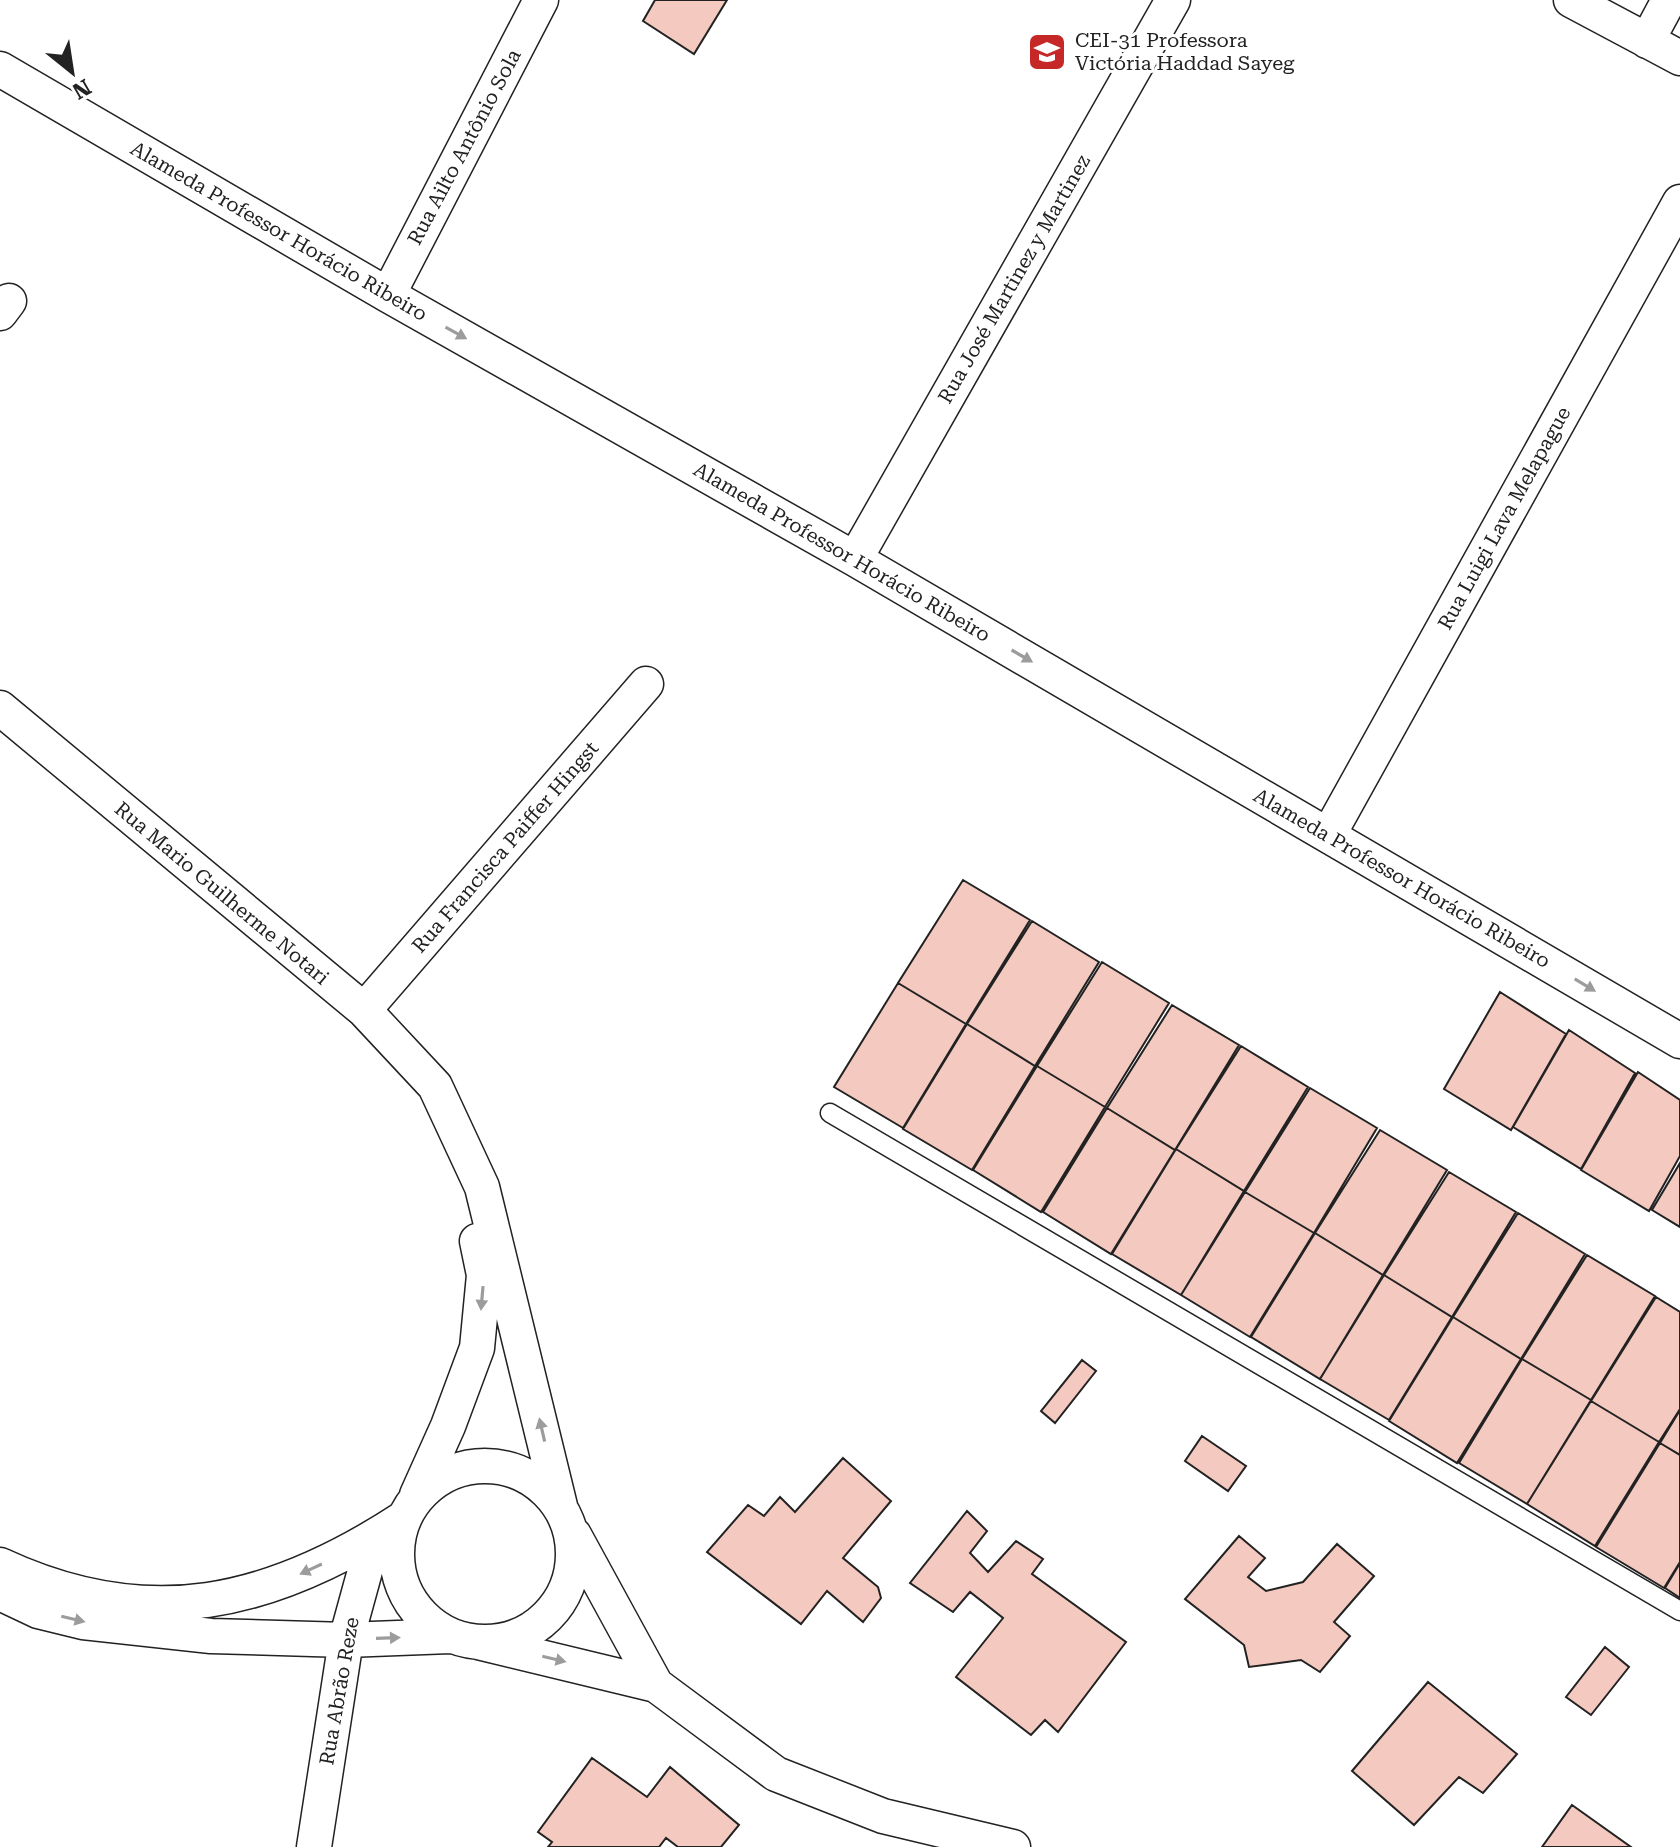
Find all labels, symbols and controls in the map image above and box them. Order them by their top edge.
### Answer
place label: CEI-31 Professora Victória Haddad Sayeg [1075,28,1295,75]
school or university icon: CEI-31 Professora Victória Haddad Sayeg [1026,31,1068,73]
north arrow [32,32,112,112]
street label: Rua Ailto Antônio Sola [402,45,526,249]
text: N [68,74,95,104]
street label: Alameda Professor Horácio Ribeiro [126,136,432,326]
street label: Rua José Martinez y Martinez [933,150,1095,408]
one-way arrow [444,326,467,340]
street label: Rua Luigi Lava Melapague [1433,402,1575,634]
street label: Alameda Professor Horácio Ribeiro [689,457,995,647]
one-way arrow [1011,649,1033,663]
street label: Rua Francisca Paiffer Hingst [407,736,604,958]
street label: Alameda Professor Horácio Ribeiro [1249,783,1555,973]
street label: Rua Mario Guilherme Notari [110,796,334,990]
one-way arrow [1574,978,1596,992]
one-way arrow [475,1285,488,1310]
one-way arrow [535,1418,548,1443]
one-way arrow [299,1563,323,1576]
one-way arrow [61,1613,86,1626]
street label: Rua Abrão Reze [314,1615,364,1767]
one-way arrow [376,1631,401,1644]
one-way arrow [541,1653,566,1666]

